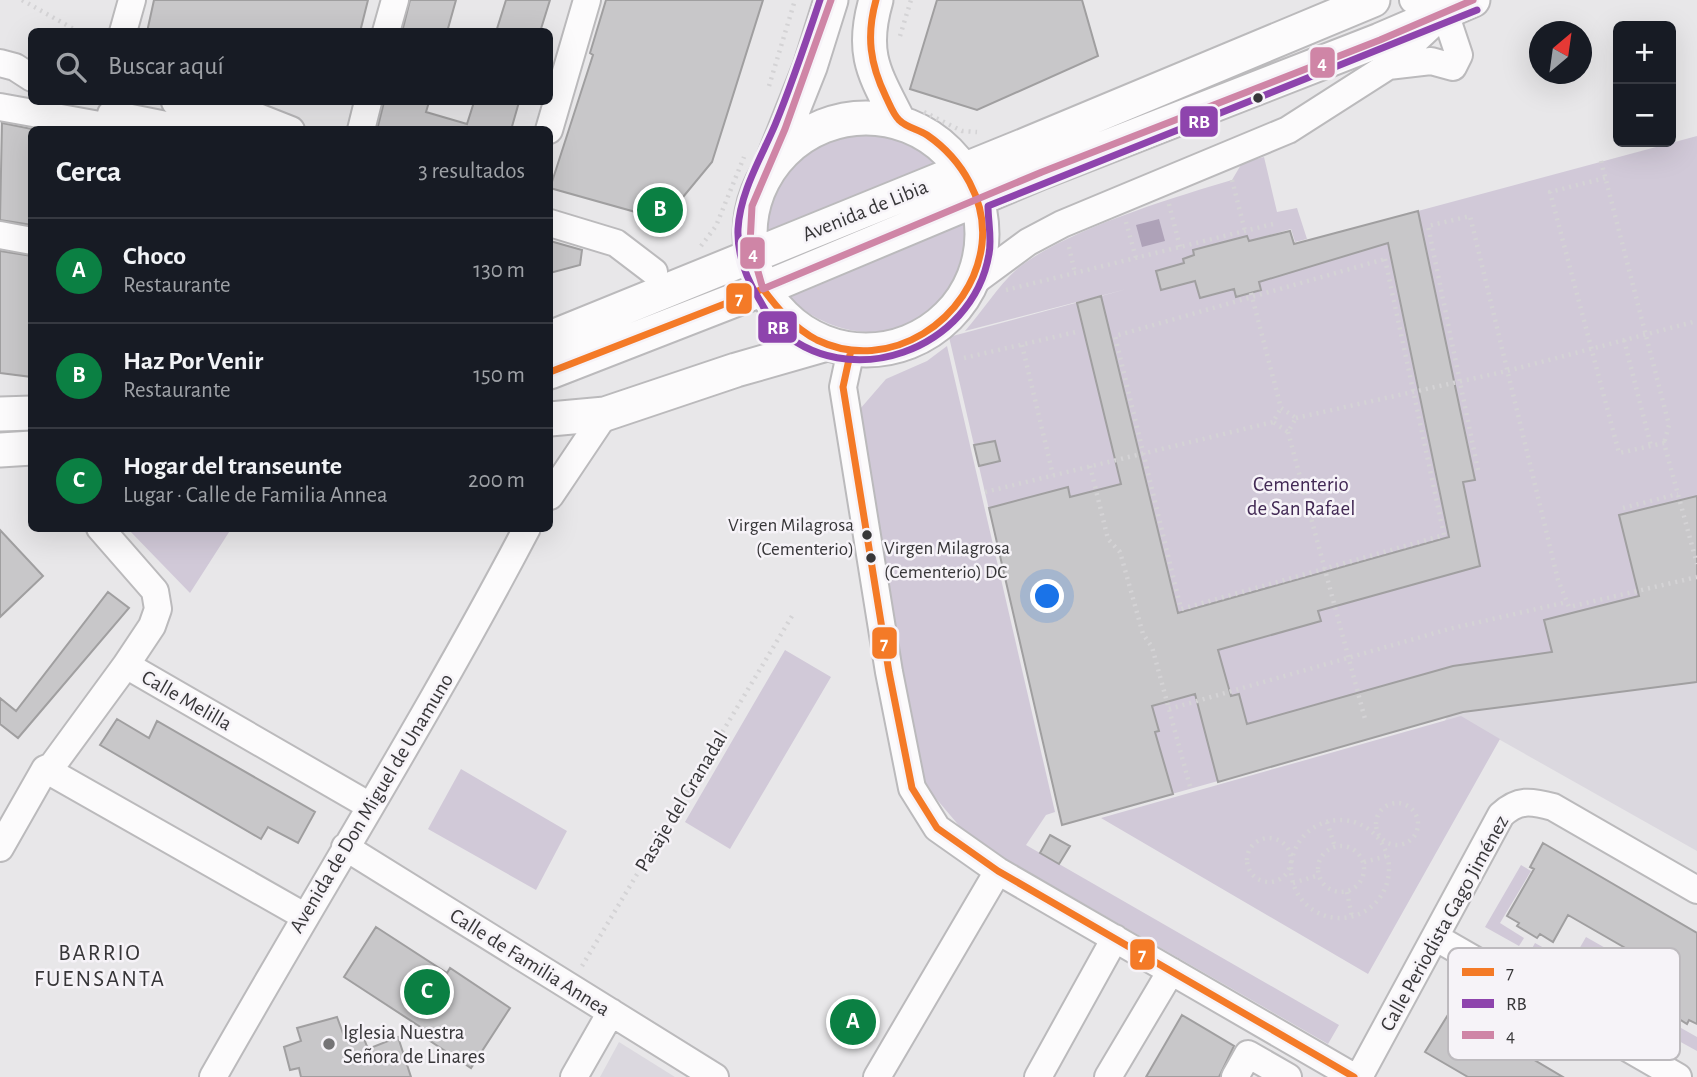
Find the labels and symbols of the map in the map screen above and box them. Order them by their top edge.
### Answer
north arrow [1529,21,1592,84]
line badge: 4 [1309,46,1336,79]
text: 4 [1317,54,1327,73]
unlabelled marker [1251,91,1265,105]
line badge: RB [1179,105,1219,138]
text: RB [1188,113,1210,132]
street label: Avenida de Libia [799,176,931,245]
pin: B [637,184,683,236]
line badge: 4 [739,236,766,270]
text: 4 [748,245,758,264]
line badge: 7 [725,282,753,315]
text: 7 [735,290,743,309]
line badge: RB [757,310,798,344]
text: RB [767,319,789,338]
park label: Cementerio de San Rafael [1247,474,1355,519]
place label: Virgen Milagrosa (Cementerio) [728,516,854,559]
marker: Virgen Milagrosa (Cementerio) [860,528,874,542]
place label: Virgen Milagrosa (Cementerio) DC [884,539,1010,582]
marker: Virgen Milagrosa (Cementerio) DC [864,551,878,565]
your location [1030,579,1064,613]
line badge: 7 [871,626,898,660]
text: 7 [880,635,888,654]
street label: Calle Melilla [138,666,236,735]
street label: Avenida de Don Miguel de Unamuno [286,670,457,937]
street label: Pasaje del Granadal [631,727,732,875]
street label: Calle Periodista Gago Jiménez [1376,812,1513,1035]
street label: Calle de Familia Annea [446,905,614,1020]
line badge: 7 [1129,938,1156,971]
district label: BARRIO FUENSANTA [34,942,166,991]
text: 7 [1138,946,1146,965]
legend [1448,948,1680,1060]
text: 7 [1506,964,1514,983]
pin: C [404,966,450,1018]
text: RB [1506,995,1527,1014]
pin: A [830,996,876,1048]
place label: Iglesia Nuestra Señora de Linares [343,1022,485,1067]
text: 4 [1506,1027,1515,1046]
marker: Iglesia Nuestra Señora de Linares [321,1036,337,1052]

